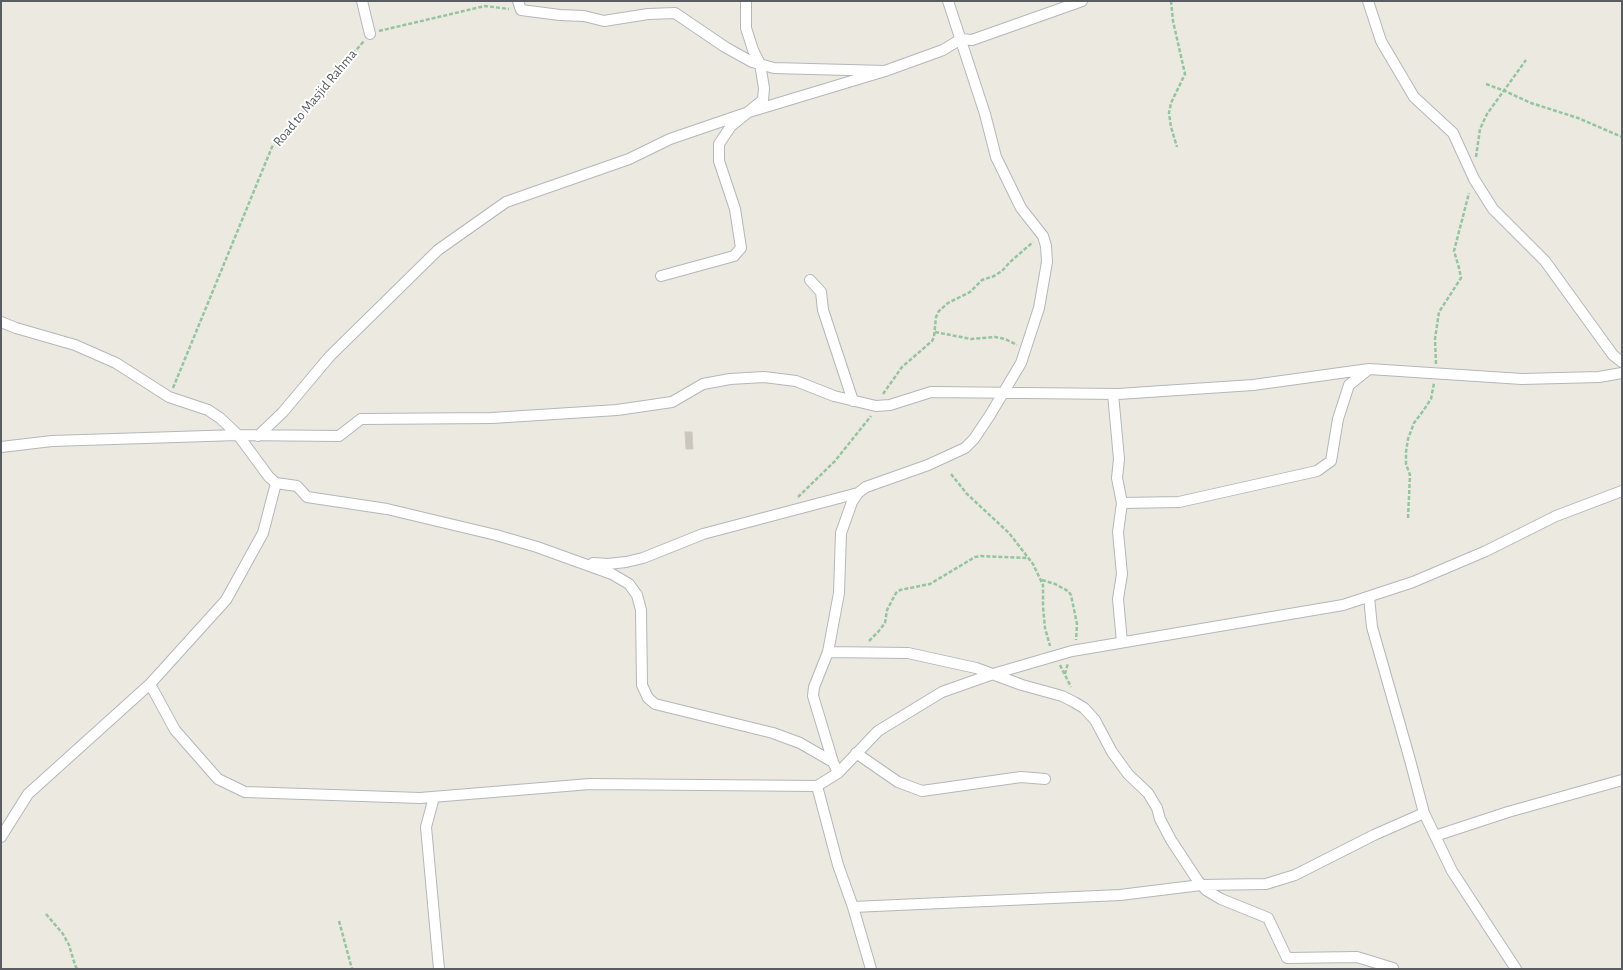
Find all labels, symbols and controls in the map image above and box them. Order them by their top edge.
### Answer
street label: Road to Masjid Rahma [269,46,361,150]

